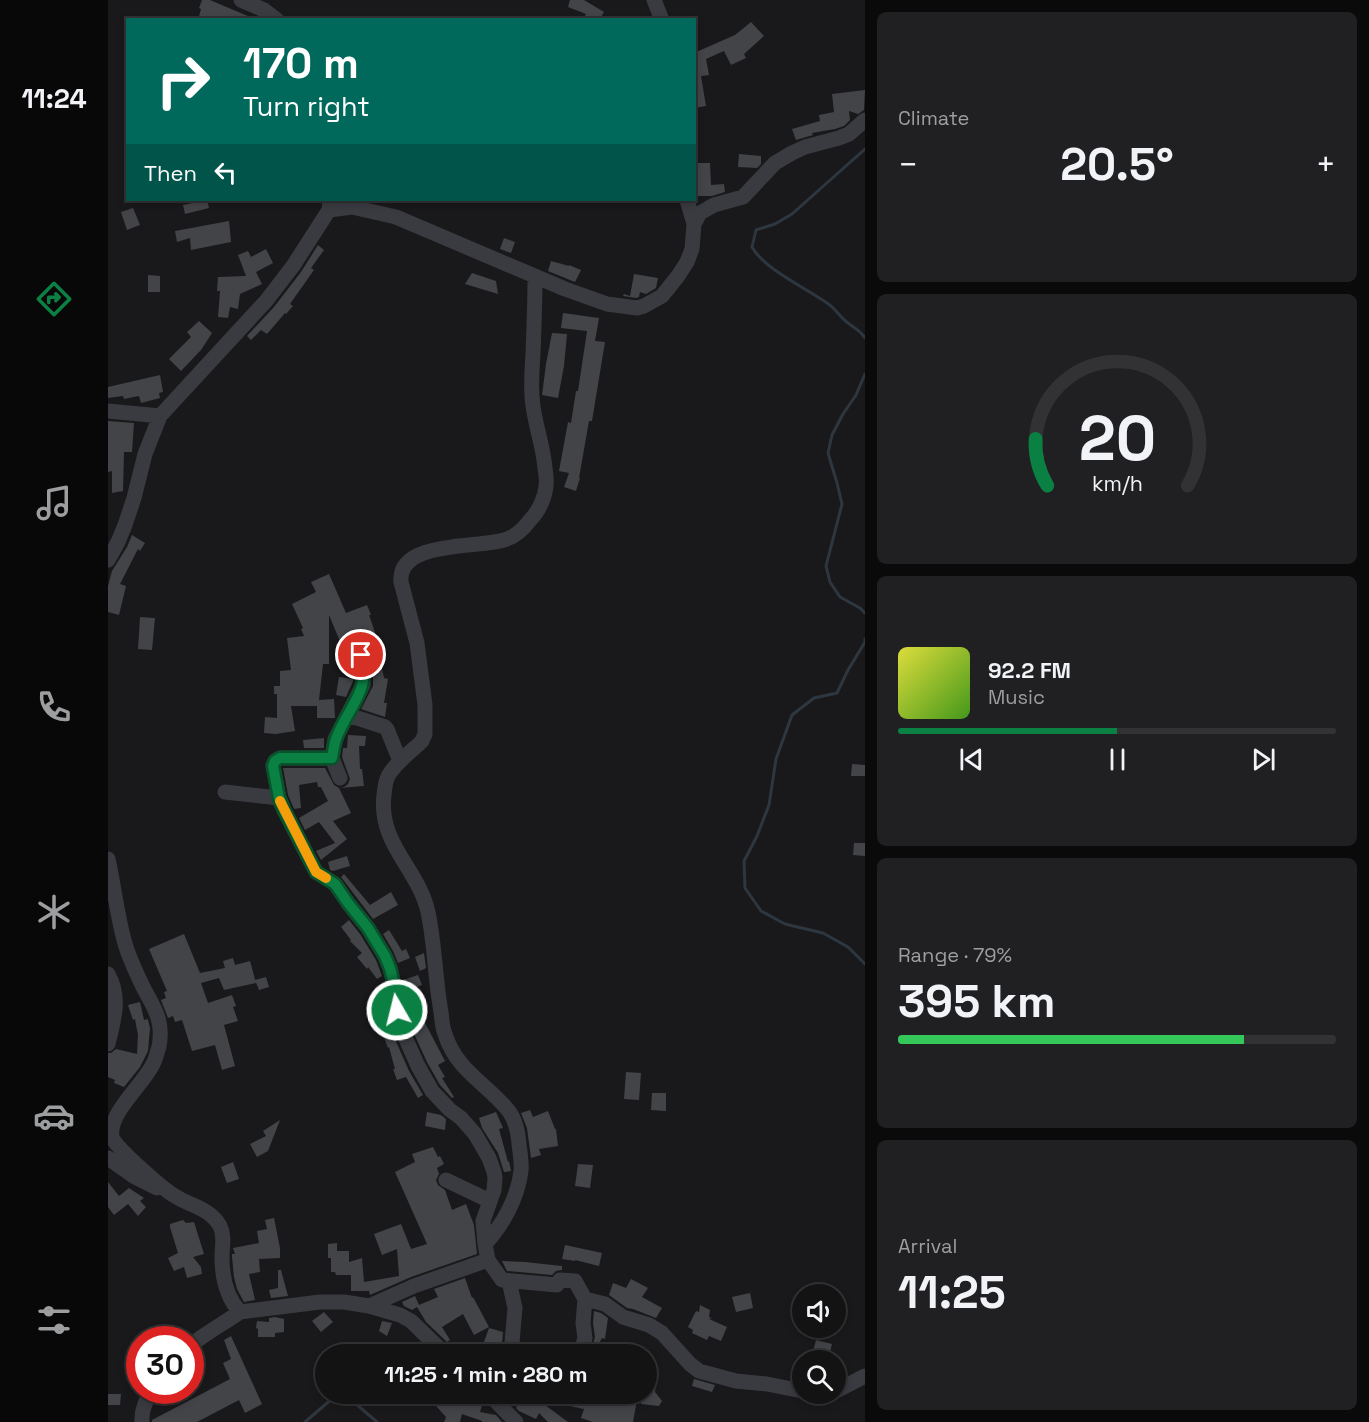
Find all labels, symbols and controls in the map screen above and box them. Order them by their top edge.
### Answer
text: 170 m [243,37,359,90]
icon: right [144,42,222,120]
text: 11:24 [21,81,87,116]
text: Turn right [243,89,370,124]
text: Climate [898,105,969,131]
text: 20.5° [1060,136,1174,193]
text: − [898,144,918,186]
text: + [1316,144,1336,186]
icon: left [209,156,242,189]
text: Then [144,159,197,187]
icon: directions [33,278,75,320]
text: 20 [1078,399,1156,478]
text: km/h [1091,470,1143,497]
icon: music [33,482,75,524]
pin [335,629,386,680]
icon: arrive [344,638,377,671]
text: 92.2 FM [988,656,1071,684]
text: Music [988,684,1045,710]
icon: phone [33,686,75,728]
icon: previous [955,743,988,776]
icon: pause [1101,743,1134,776]
icon: next [1247,743,1280,776]
icon: climate [33,891,75,933]
text: Range · 79% [898,942,1012,968]
text: 395 km [898,973,1055,1030]
position arrow [365,978,429,1042]
icon: car [33,1095,75,1137]
text: Arrival [898,1233,957,1259]
text: 11:25 [898,1264,1006,1321]
map controls [792,1284,846,1404]
button: sound [792,1284,846,1338]
icon: filters [33,1299,75,1341]
speed limit sign: 30 [126,1326,204,1404]
button: search [792,1350,846,1404]
text: 11:25 · 1 min · 280 m [384,1360,588,1388]

